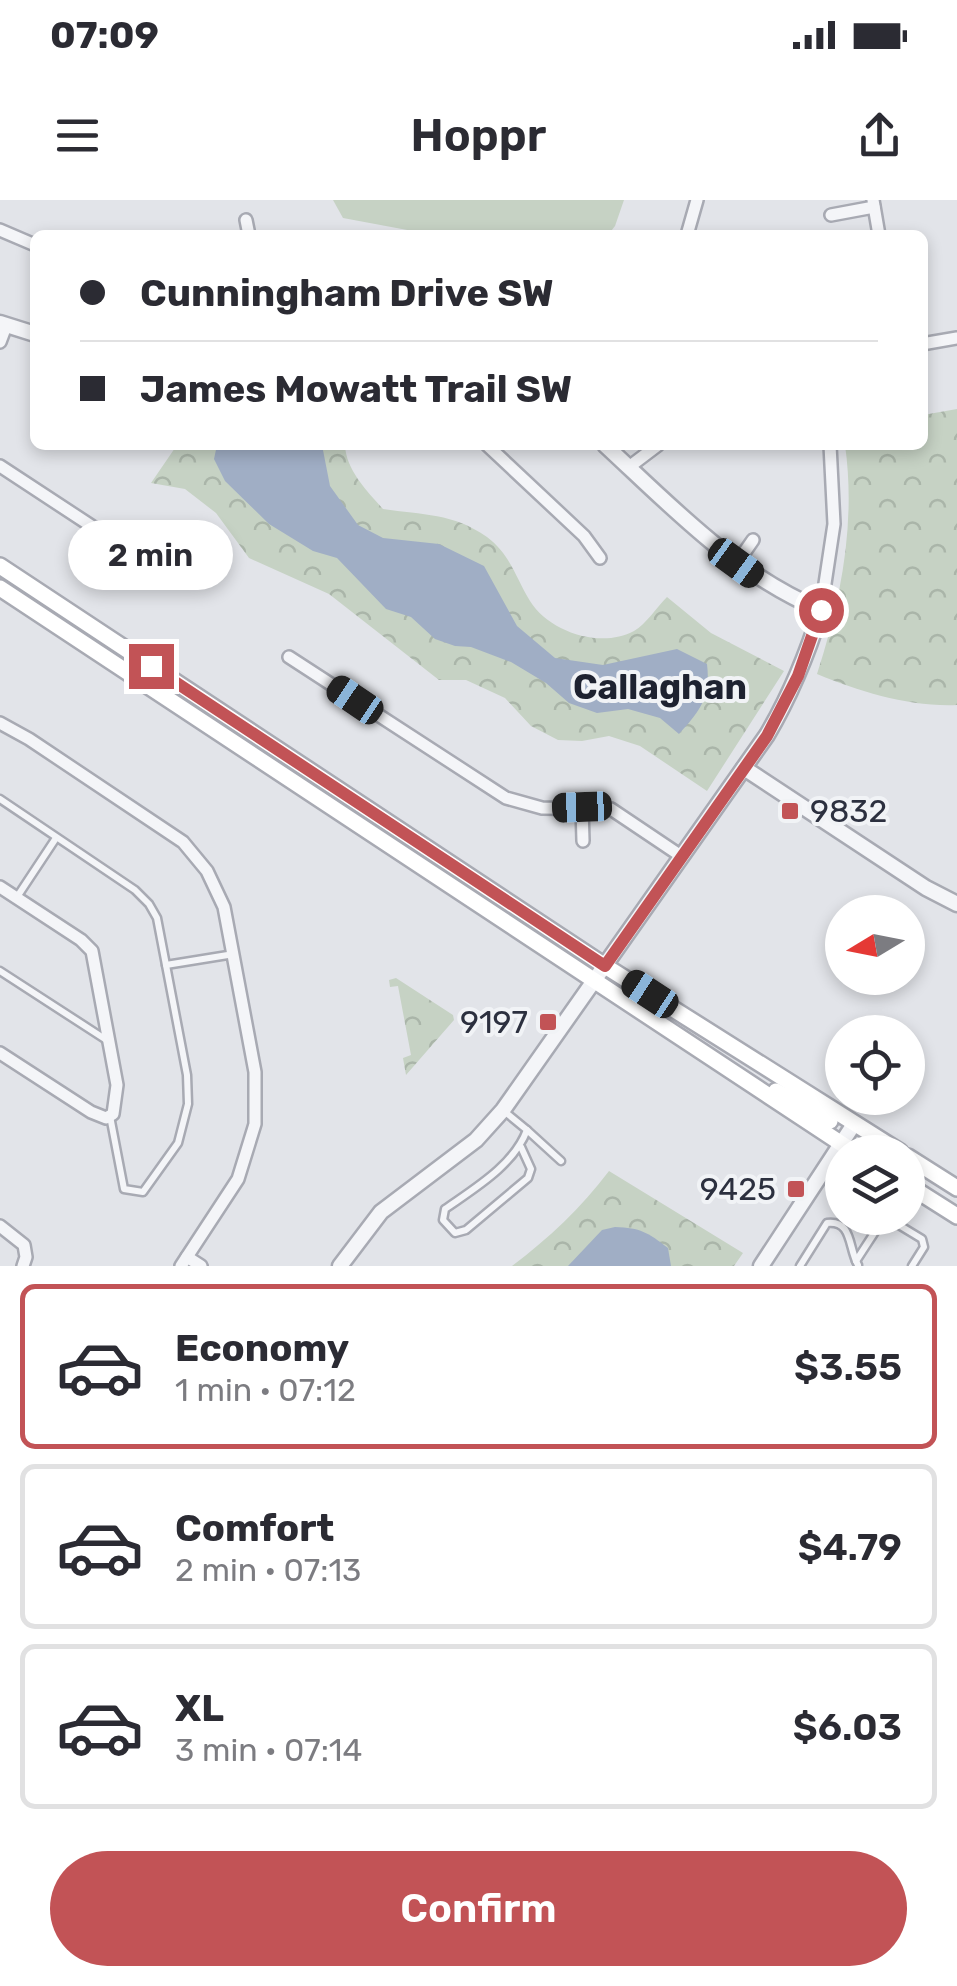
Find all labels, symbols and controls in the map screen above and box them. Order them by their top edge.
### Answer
text: 07:09 [50,12,159,58]
icon: menu [50,108,105,163]
icon: share [852,108,907,163]
text: Hoppr [411,109,546,162]
text: Cunningham Drive SW [140,270,554,316]
text: James Mowatt Trail SW [140,366,572,412]
callout: 2 min [68,521,234,591]
car [703,533,769,593]
text: 2 min [108,536,193,574]
route start [799,588,844,633]
route end [129,644,174,689]
district label: Callaghan [573,666,747,708]
car [322,671,388,729]
car [551,791,613,823]
place label: 9832 [810,792,887,830]
marker: 9832 [779,800,801,822]
north arrow [825,895,925,995]
map controls [825,895,925,1235]
car [617,965,683,1023]
place label: 9197 [460,1003,528,1041]
marker: 9197 [537,1011,559,1033]
button: locate [825,1015,925,1115]
button: layers [825,1135,925,1235]
place label: 9425 [700,1170,776,1208]
marker: 9425 [785,1178,807,1200]
icon: car [55,1322,145,1412]
text: Economy [175,1325,349,1371]
text: $3.55 [794,1344,902,1390]
text: 1 min · 07:12 [175,1371,356,1409]
icon: car [55,1502,145,1592]
text: Comfort [175,1505,334,1551]
text: $4.79 [798,1524,902,1570]
text: 2 min · 07:13 [175,1551,361,1589]
icon: car [55,1682,145,1772]
text: XL [175,1685,224,1731]
text: $6.03 [793,1704,902,1750]
text: 3 min · 07:14 [175,1731,362,1769]
button: Confirm [50,1851,907,1966]

